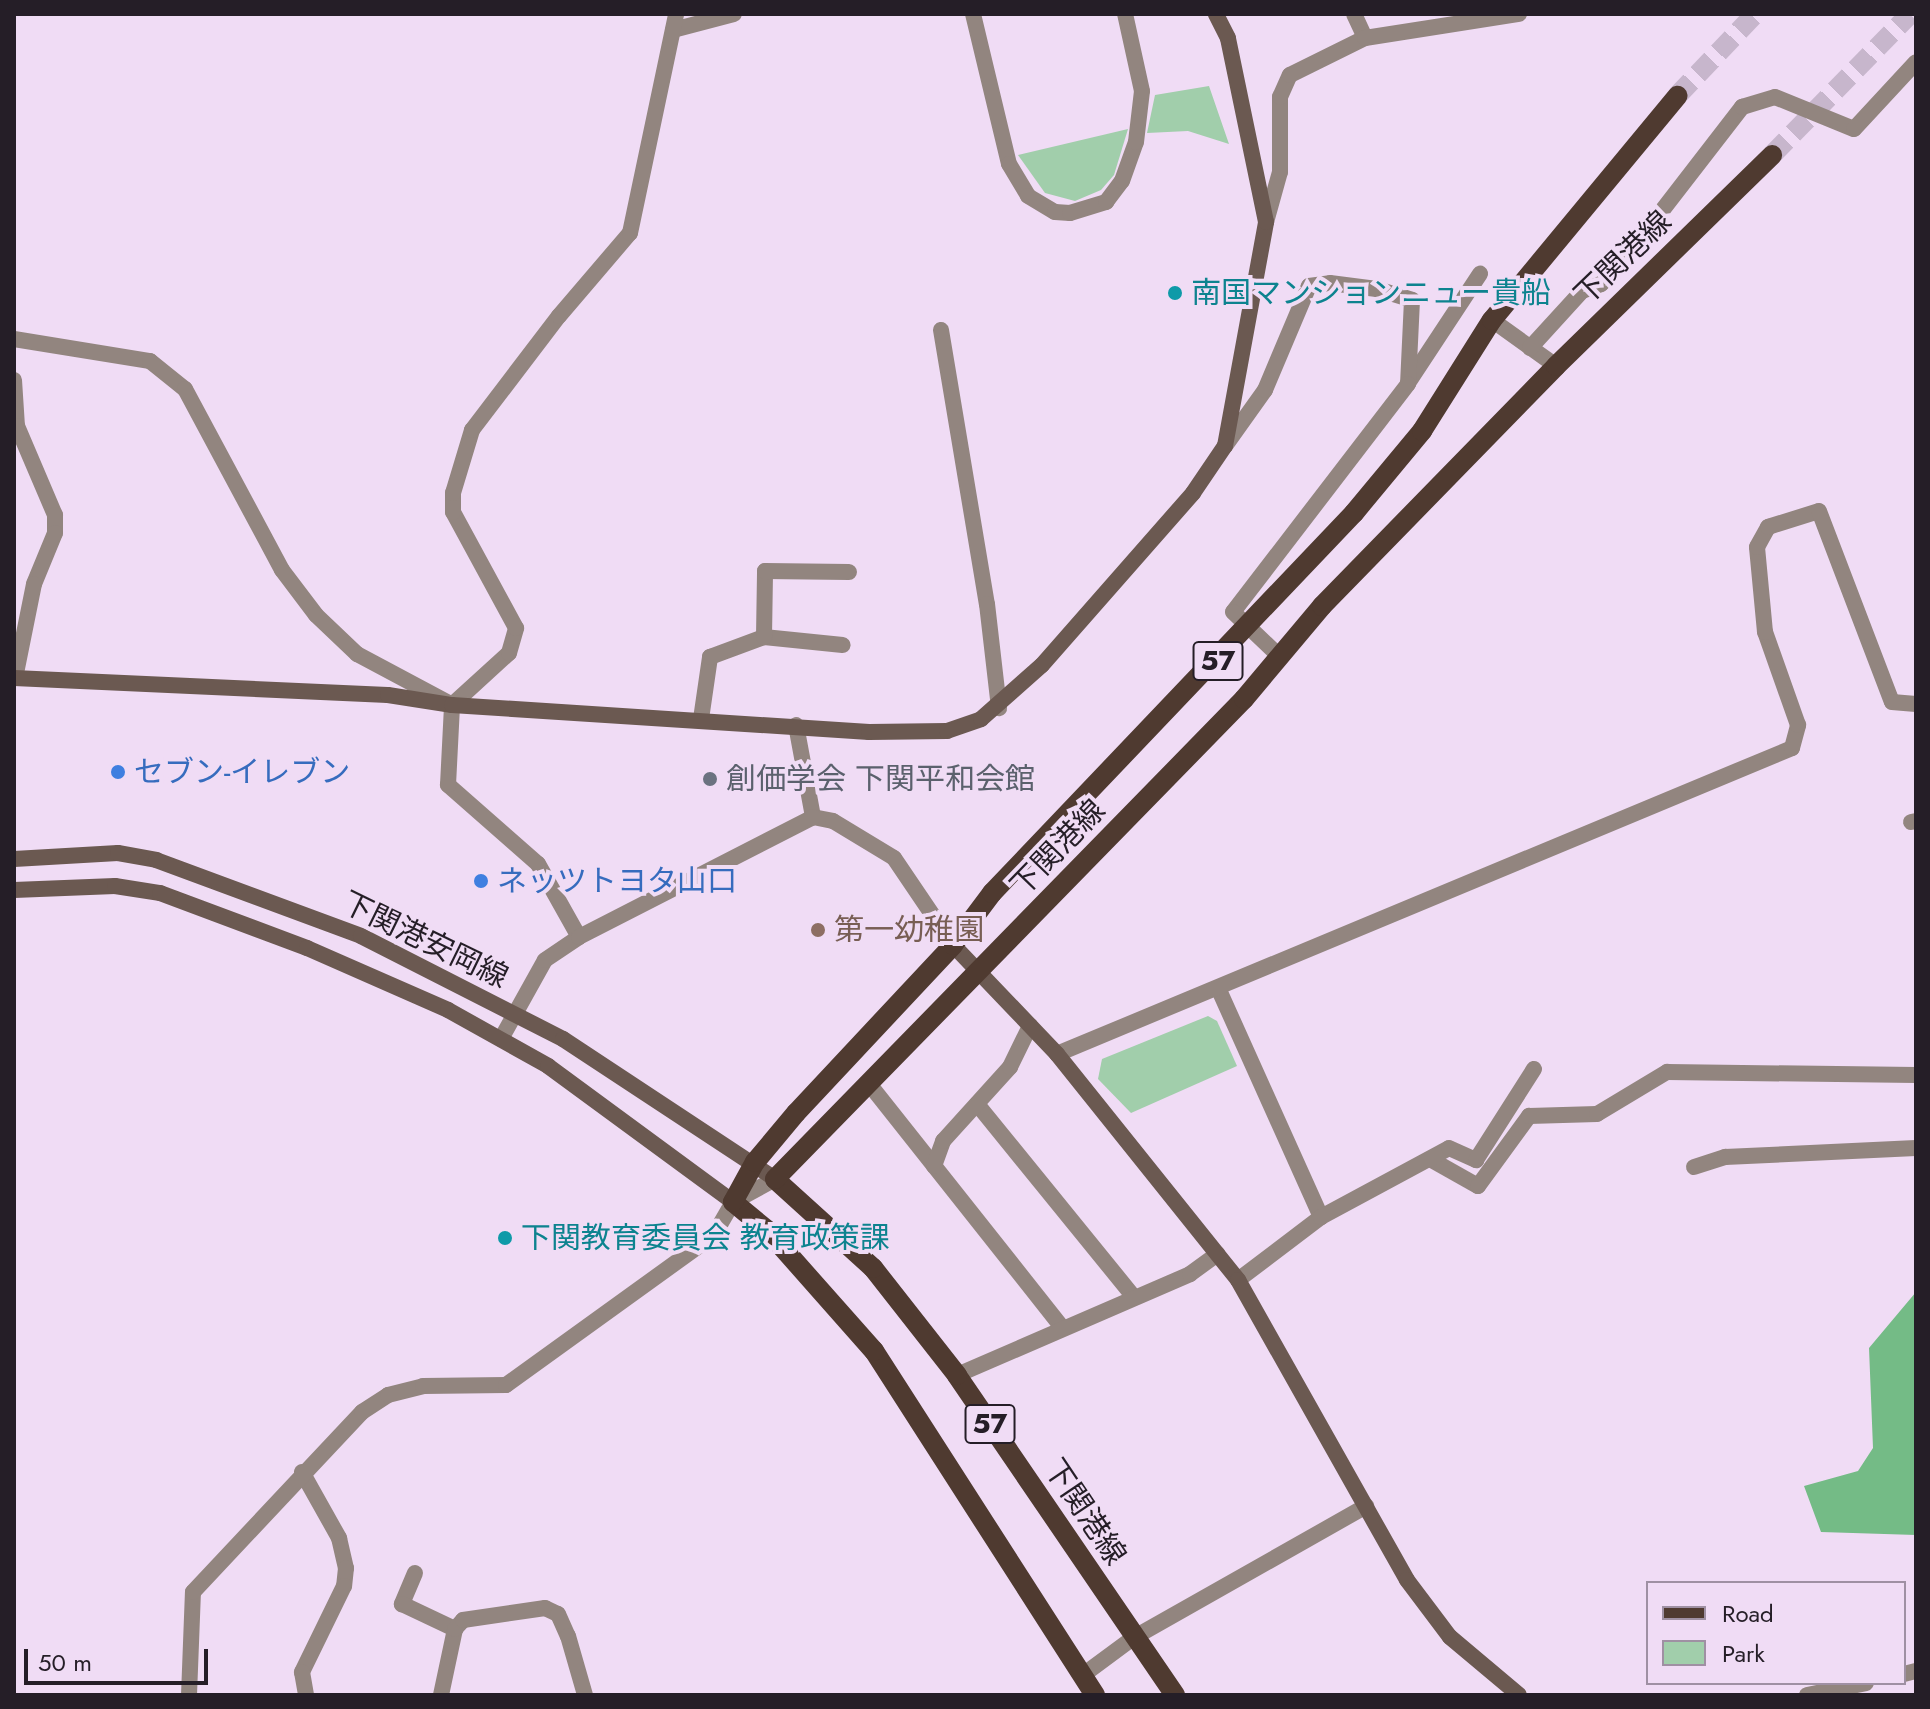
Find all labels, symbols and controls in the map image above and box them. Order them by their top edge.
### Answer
street label: 下関港線 [1567,203,1679,313]
place label: 南国マンションニュー貴船 [1191,275,1551,311]
marker: 南国マンションニュー貴船 [1166,284,1184,302]
road number: 57 [1192,637,1244,685]
place label: セブン-イレブン [134,754,350,790]
place label: 創価学会 下関平和会館 [726,761,1035,797]
marker: セブン-イレブン [109,763,127,781]
marker: 創価学会 下関平和会館 [701,770,719,788]
street label: 下関港線 [1003,792,1113,904]
place label: ネッツトヨタ山口 [497,863,737,899]
marker: ネッツトヨタ山口 [472,872,490,890]
street label: 下関港安岡線 [336,884,514,996]
place label: 第一幼稚園 [834,912,984,948]
marker: 第一幼稚園 [809,921,827,939]
place label: 下関教育委員会 教育政策課 [521,1220,890,1256]
marker: 下関教育委員会 教育政策課 [496,1229,514,1247]
road number: 57 [964,1400,1016,1448]
street label: 下関港線 [1037,1452,1133,1572]
legend [1646,1581,1906,1685]
text: Road [1722,1596,1774,1631]
scale bar [28,1633,212,1683]
text: Park [1722,1636,1765,1671]
text: 50 m [38,1645,92,1680]

